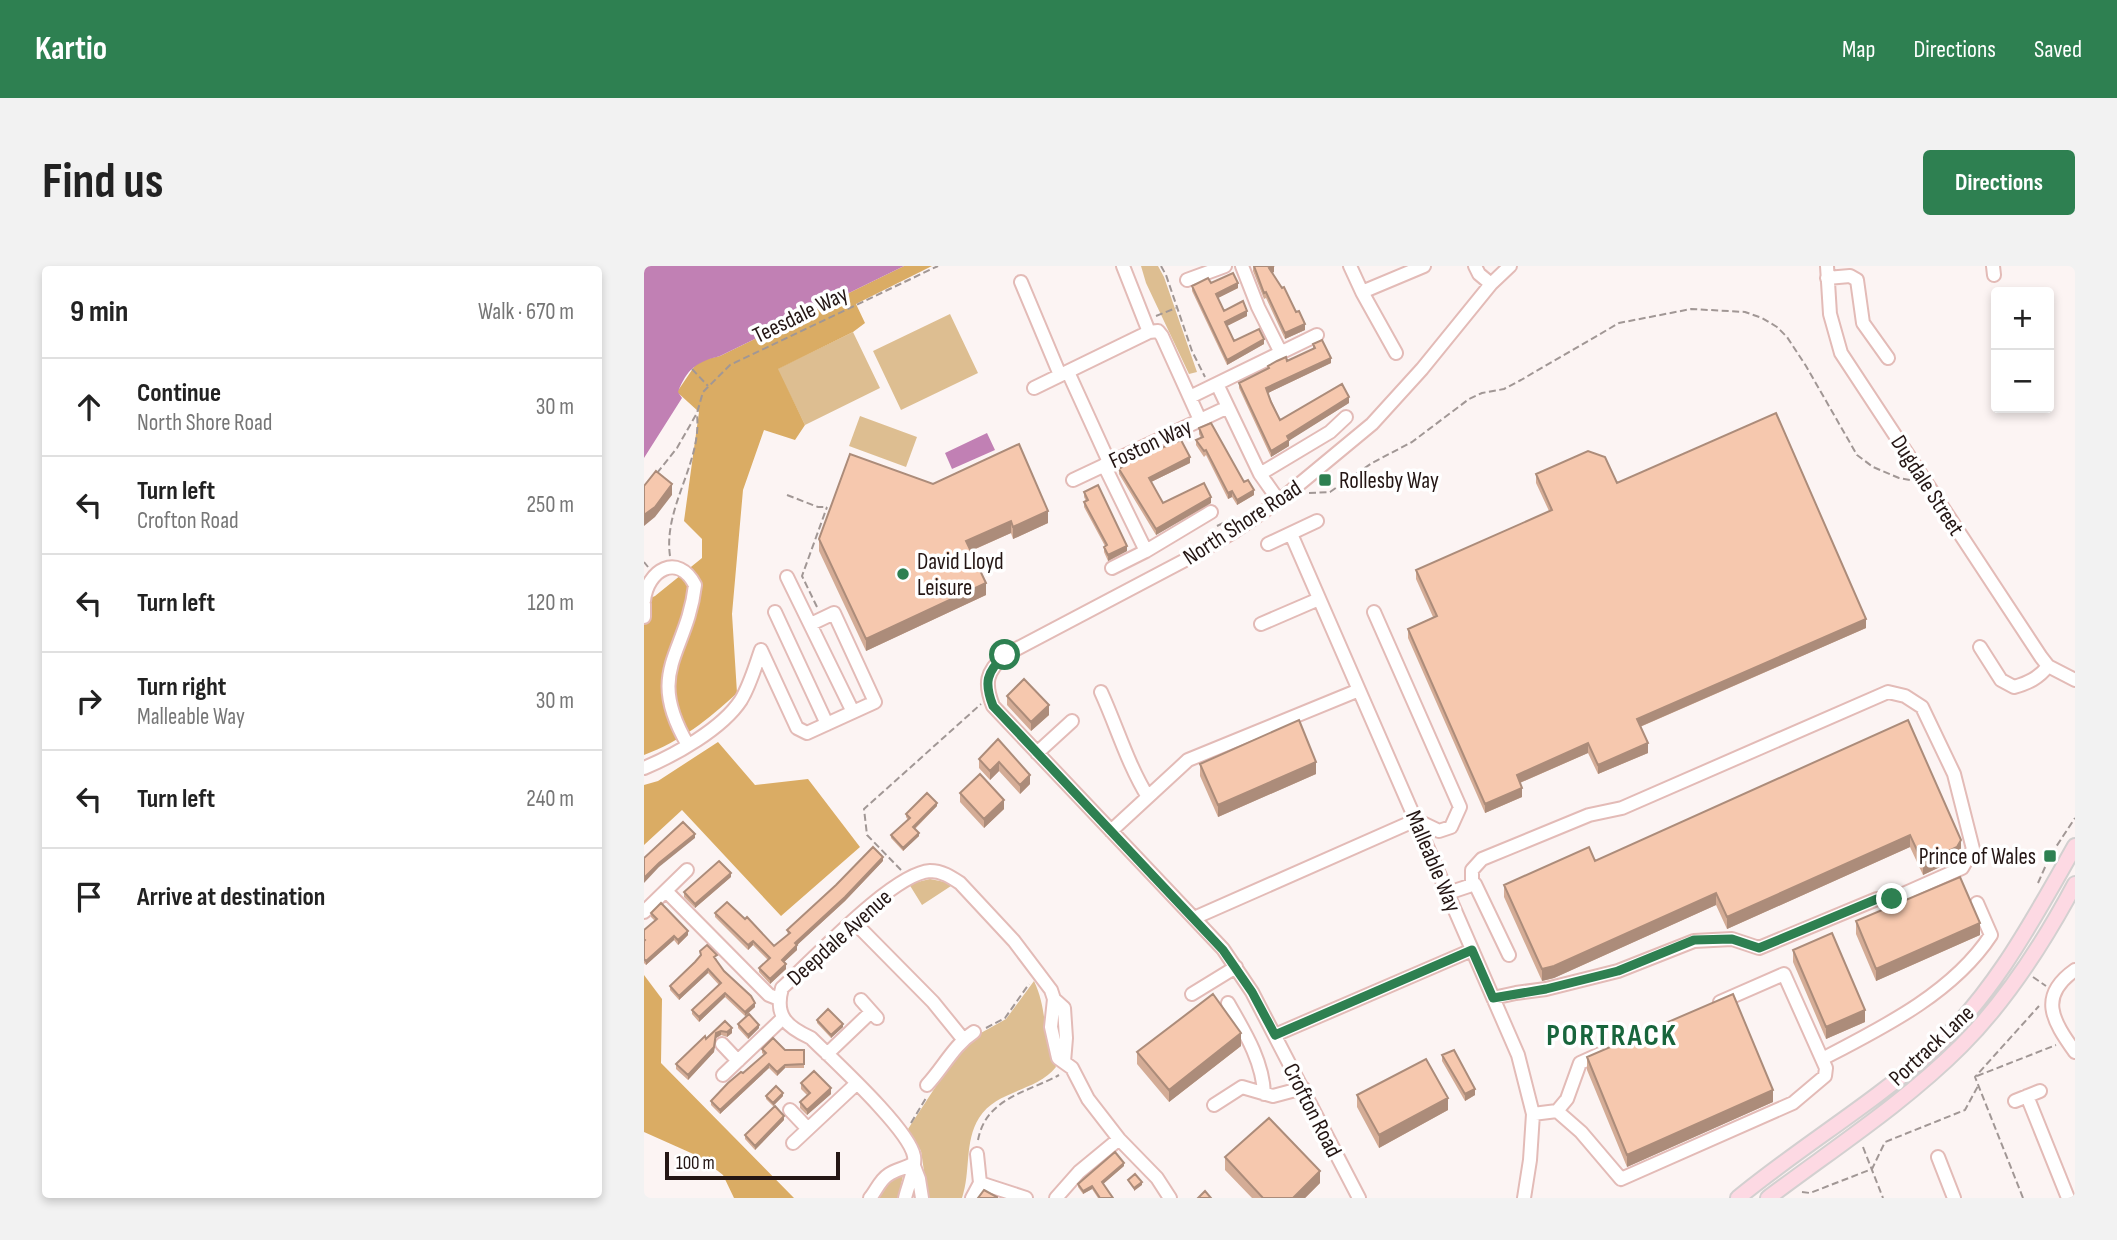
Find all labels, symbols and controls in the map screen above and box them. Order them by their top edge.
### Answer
text: Kartio [35,29,107,69]
text: Map [1842,35,1875,64]
text: Directions [1913,35,1996,64]
text: Saved [2034,35,2082,64]
button: Directions [1923,150,2075,215]
text: Find us [42,153,164,212]
street label: Teesdale Way [748,280,853,350]
map controls [1991,287,2054,413]
button: + [1991,287,2054,350]
text: 9 min [70,294,128,330]
text: Walk · 670 m [478,298,574,326]
button: − [1991,350,2054,413]
text: Continue [137,378,221,409]
icon: ahead [70,388,108,426]
text: 30 m [536,393,574,421]
text: North Shore Road [137,409,272,437]
street label: Foston Way [1105,413,1196,475]
street label: Dugdale Street [1884,430,1970,541]
place label: Rollesby Way [1339,467,1439,495]
marker: Rollesby Way [1317,472,1333,488]
street label: North Shore Road [1178,474,1307,571]
text: Turn left [137,476,215,507]
icon: left [70,486,108,524]
text: 250 m [527,491,574,519]
text: Crofton Road [137,507,239,535]
place label: David Lloyd Leisure [917,548,1004,602]
marker: David Lloyd Leisure [895,566,911,582]
icon: left [70,584,108,622]
text: Turn left [137,588,215,619]
text: 120 m [528,589,574,617]
route start [989,639,1020,670]
text: Turn right [137,672,226,703]
icon: right [70,682,108,720]
text: 30 m [536,687,574,715]
text: Malleable Way [137,703,245,731]
icon: left [70,780,108,818]
text: Turn left [137,784,215,815]
text: 240 m [526,785,574,813]
street label: Malleable Way [1399,806,1467,917]
place label: Prince of Wales [1919,843,2036,871]
marker: Prince of Wales [2042,848,2058,864]
icon: arrive [70,878,108,916]
text: Arrive at destination [137,882,325,913]
street label: Deepdale Avenue [782,883,898,992]
route end [1876,883,1907,914]
street label: Portrack Lane [1883,999,1980,1092]
district label: PORTRACK [1546,1018,1678,1054]
street label: Crofton Road [1277,1059,1348,1162]
scale bar [665,1149,840,1181]
text: 100 m [676,1152,715,1175]

